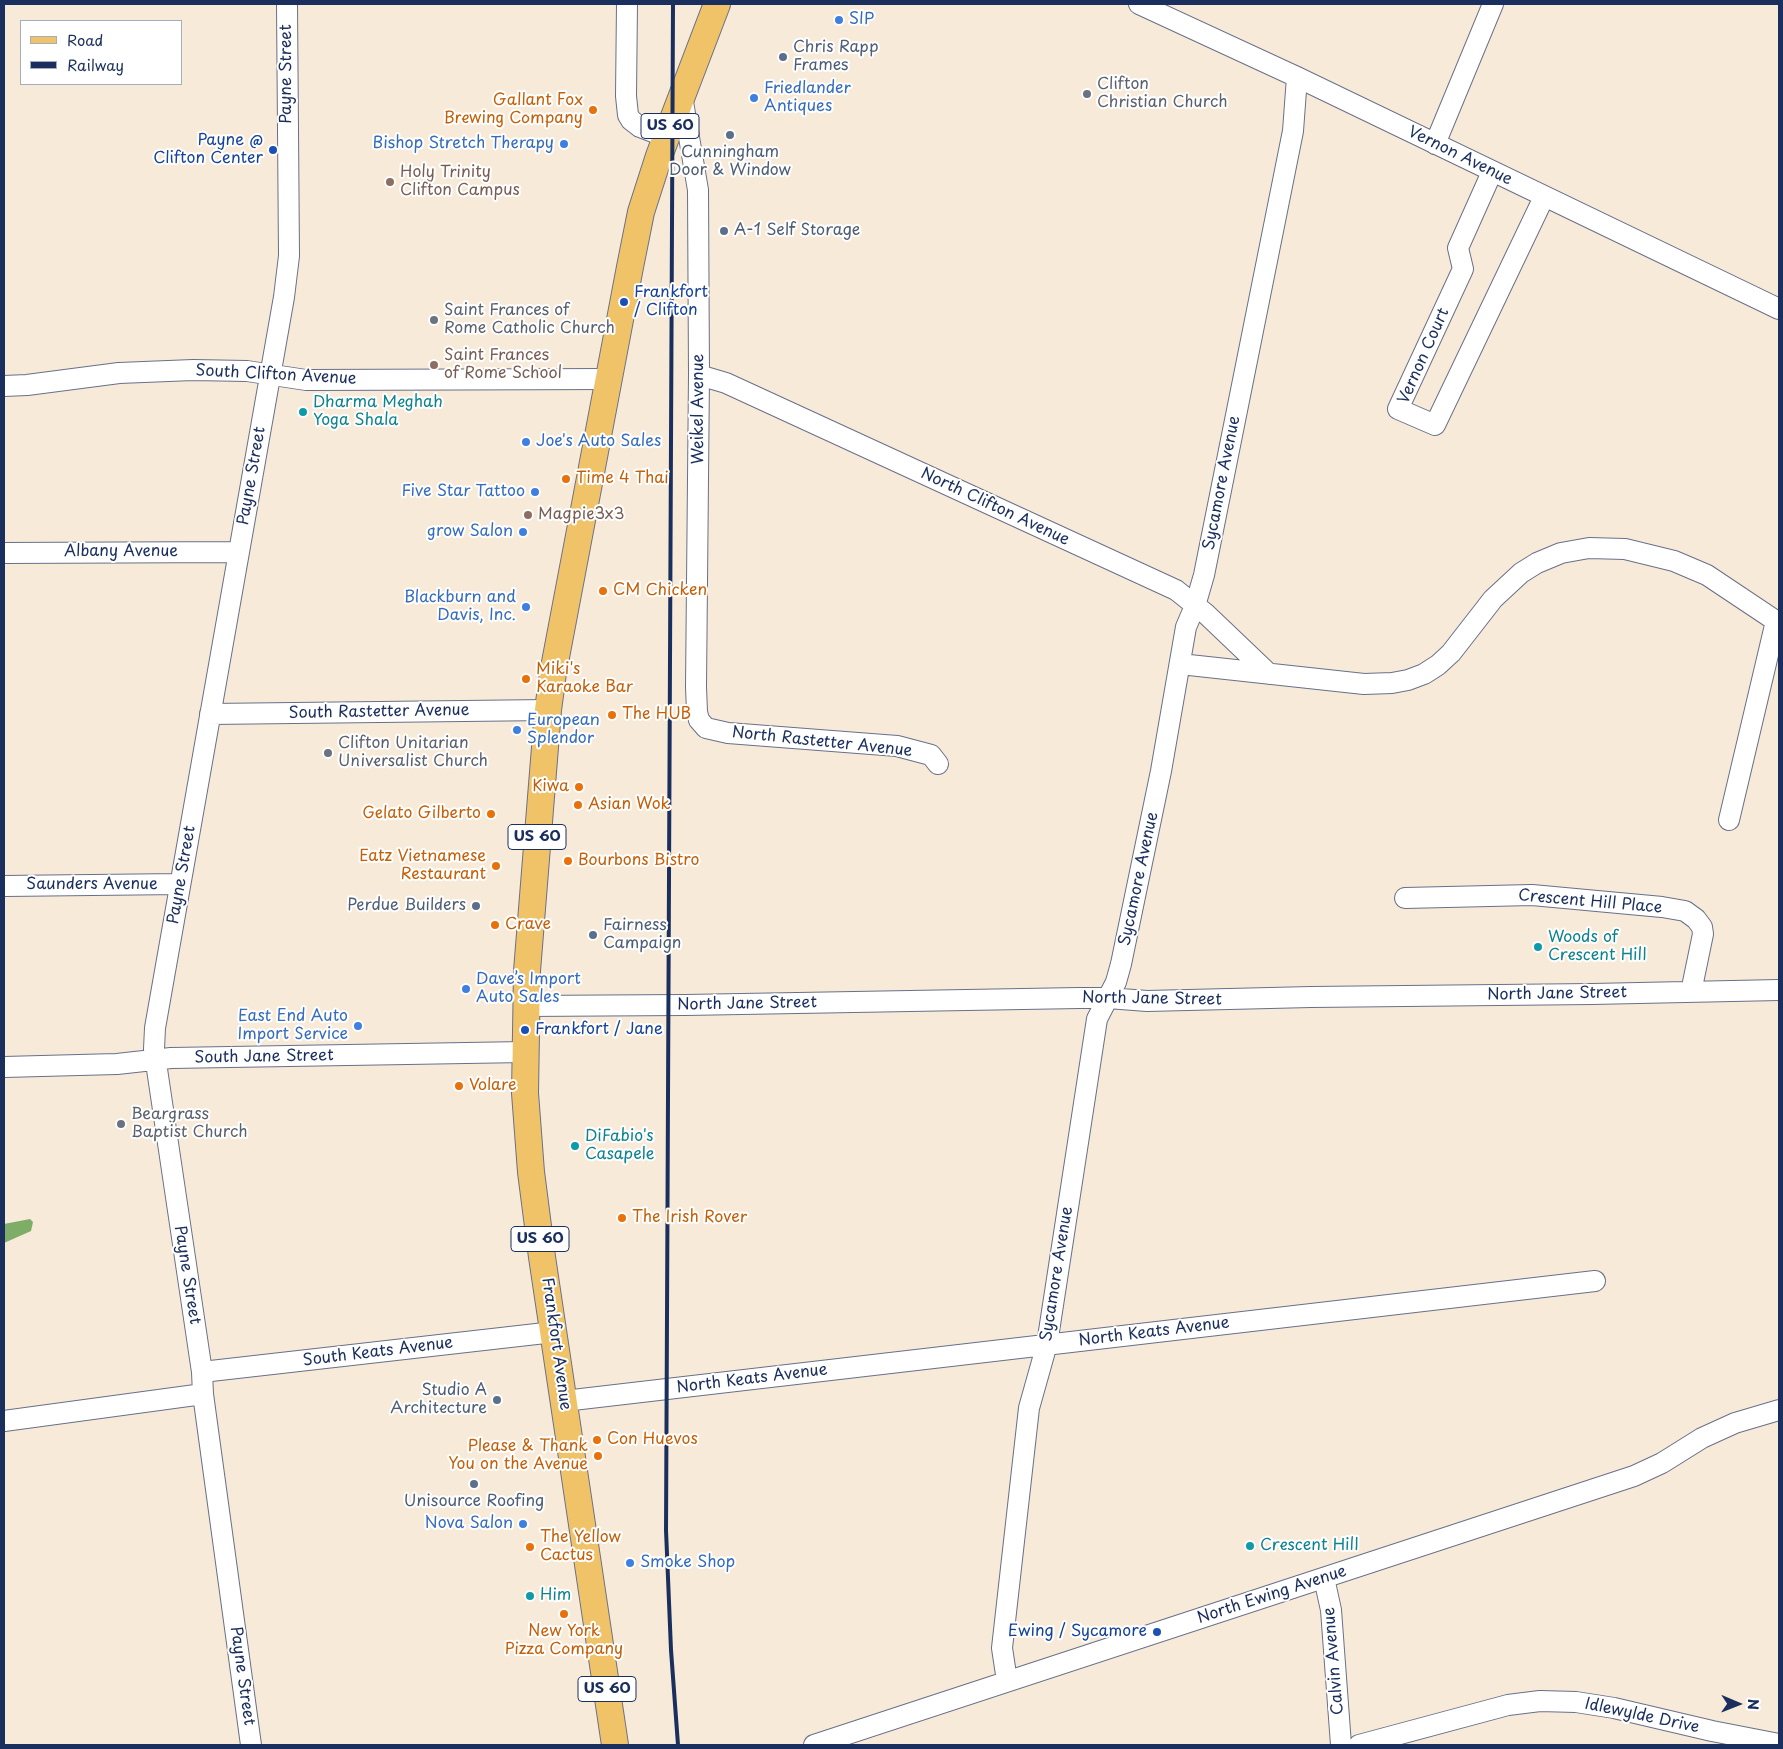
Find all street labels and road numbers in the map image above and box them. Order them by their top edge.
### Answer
street label: Payne Street [277,24,297,124]
road number: US 60 [641,114,699,138]
street label: Vernon Avenue [1405,122,1515,190]
street label: Vernon Court [1394,305,1454,407]
street label: Weikel Avenue [689,354,709,464]
street label: South Clifton Avenue [195,361,357,389]
street label: Sycamore Avenue [1200,414,1244,552]
street label: Payne Street [234,425,270,527]
street label: North Clifton Avenue [918,464,1072,550]
street label: Albany Avenue [64,542,178,562]
street label: South Rastetter Avenue [289,701,469,723]
street label: North Rastetter Avenue [731,723,913,761]
street label: Sycamore Avenue [1115,810,1163,948]
street label: Payne Street [164,824,200,926]
road number: US 60 [508,824,566,850]
street label: Saunders Avenue [26,875,158,895]
street label: Crescent Hill Place [1517,886,1663,918]
street label: North Jane Street [1487,983,1627,1005]
street label: North Jane Street [1082,988,1222,1010]
street label: North Jane Street [677,993,817,1015]
street label: South Jane Street [194,1046,334,1068]
street label: Sycamore Avenue [1037,1205,1077,1343]
street label: Payne Street [170,1224,204,1326]
road number: US 60 [511,1226,569,1252]
street label: Frankfort Avenue [537,1276,575,1412]
street label: North Keats Avenue [1078,1313,1230,1351]
street label: South Keats Avenue [302,1333,454,1371]
street label: North Keats Avenue [676,1360,828,1398]
street label: North Ewing Avenue [1195,1562,1349,1628]
street label: Calvin Avenue [1320,1606,1348,1716]
street label: Payne Street [226,1625,258,1727]
road number: US 60 [578,1676,636,1702]
street label: Idlewylde Drive [1583,1694,1701,1738]

